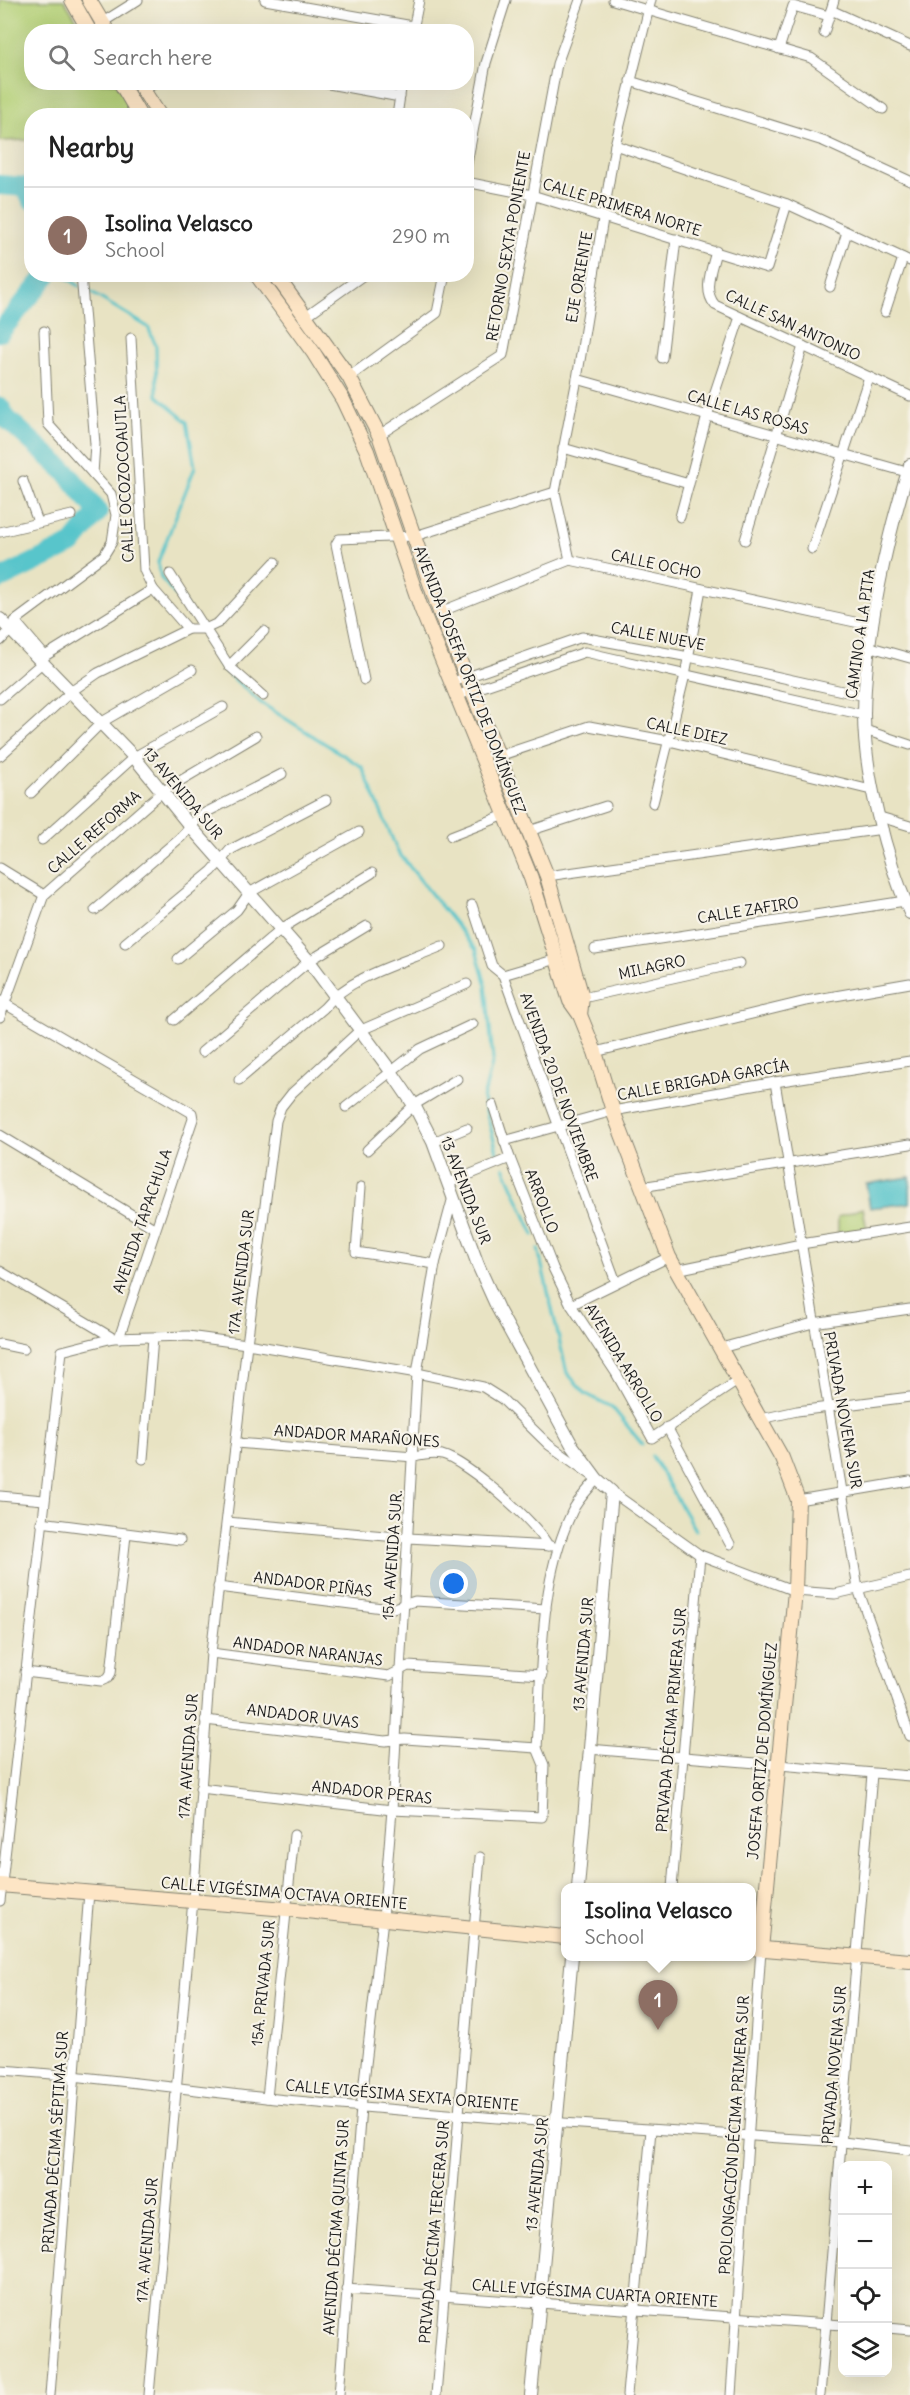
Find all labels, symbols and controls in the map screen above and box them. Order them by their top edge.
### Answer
search box [24,24,474,90]
icon: search [45,41,78,74]
text: Search here [93,43,212,71]
text: Nearby [48,131,134,164]
street label: RETORNO SEXTA PONIENTE [482,149,534,343]
street label: CALLE PRIMERA NORTE [540,174,704,240]
text: Isolina Velasco [105,209,253,237]
text: 1 [64,223,71,248]
text: 290 m [392,223,450,248]
street label: EJE ORIENTE [562,230,596,324]
text: School [105,237,165,262]
street label: CALLE SAN ANTONIO [722,285,864,365]
street label: CALLE LAS ROSAS [685,386,811,438]
street label: CALLE OCOZOCOAUTLA [110,395,138,563]
street label: AVENIDA JOSEFA ORTIZ DE DOMÍNGUEZ [410,543,530,817]
street label: CALLE OCHO [609,545,703,583]
street label: CAMINO A LA PITA [842,568,879,700]
street label: CALLE NUEVE [609,618,707,655]
street label: CALLE DIEZ [645,713,730,749]
street label: 13 AVENIDA SUR [139,743,227,843]
street label: CALLE REFORMA [43,786,145,878]
street label: CALLE ZAFIRO [696,893,800,927]
street label: MILAGRO [617,951,687,983]
street label: AVENIDA 20 DE NOVIEMBRE [516,990,602,1184]
street label: CALLE BRIGADA GARCÍA [616,1055,791,1104]
street label: 13 AVENIDA SUR [437,1133,496,1247]
street label: AVENIDA TAPACHULA [108,1146,176,1296]
street label: ARROLLO [521,1166,563,1236]
street label: 17A. AVENIDA SUR [224,1208,258,1335]
street label: AVENIDA ARROLLO [581,1300,667,1426]
street label: PRIVADA NOVENA SUR [820,1330,866,1491]
street label: ANDADOR MARAÑONES [274,1421,440,1451]
street label: 15A. AVENIDA SUR. [378,1489,406,1621]
street label: ANDADOR PIÑAS [253,1567,373,1601]
your location [439,1569,468,1598]
street label: 13 AVENIDA SUR [569,1596,597,1712]
street label: PRIVADA DÉCIMA PRIMERA SUR [652,1606,690,1833]
street label: ANDADOR NARANJAS [232,1632,384,1670]
street label: JOSEFA ORTIZ DE DOMÍNGUEZ [743,1641,781,1860]
street label: 17A. AVENIDA SUR [174,1692,202,1819]
street label: ANDADOR UVAS [246,1700,360,1732]
street label: ANDADOR PERAS [311,1776,433,1808]
street label: CALLE VIGÉSIMA OCTAVA ORIENTE [160,1873,408,1913]
popup [561,1883,756,1961]
text: Isolina Velasco [585,1896,732,1924]
street label: 15A. PRIVADA SUR [247,1919,279,2047]
text: School [585,1924,644,1949]
pin: 1 [638,1980,678,2030]
street label: PRIVADA NOVENA SUR [818,1984,850,2145]
street label: PROLONGACIÓN DÉCIMA PRIMERA SUR [714,1994,753,2275]
street label: PRIVADA DÉCIMA SÉPTIMA SUR [38,2030,72,2254]
street label: CALLE VIGÉSIMA SEXTA ORIENTE [285,2075,520,2115]
street label: 13 AVENIDA SUR [522,2116,552,2232]
street label: AVENIDA DÉCIMA QUINTA SUR [319,2118,353,2335]
street label: PRIVADA DÉCIMA TERCERA SUR [415,2119,453,2344]
map controls [838,2161,892,2377]
button: + [838,2161,892,2215]
street label: 17A. AVENIDA SUR [132,2176,162,2303]
button: − [838,2215,892,2269]
button: locate [838,2269,892,2323]
street label: CALLE VIGÉSIMA CUARTA ORIENTE [471,2275,719,2311]
button: layers [838,2323,892,2377]

